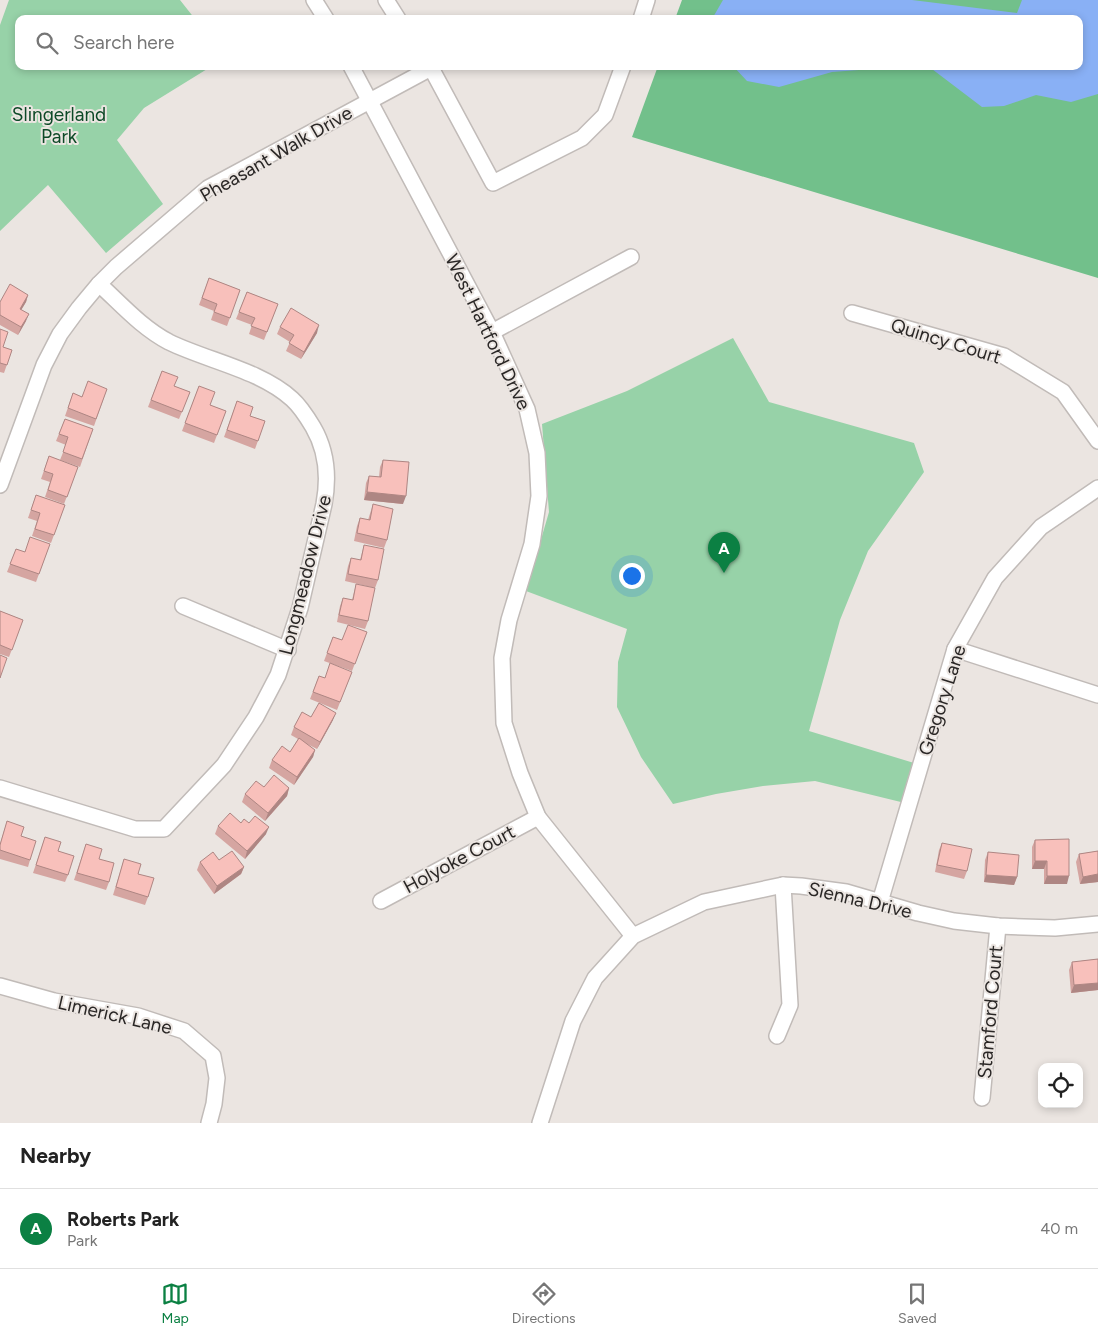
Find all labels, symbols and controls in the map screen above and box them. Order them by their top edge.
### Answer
search box [15,15,1083,70]
icon: search [33,29,61,57]
text: Search here [73,31,175,54]
street label: Pheasant Walk Drive [196,101,356,207]
park label: Slingerland Park [12,103,106,148]
street label: West Hartford Drive [440,250,536,414]
street label: Quincy Court [888,313,1004,369]
street label: Longmeadow Drive [274,493,336,657]
pin: A [708,532,740,573]
your location [619,563,645,589]
street label: Gregory Lane [913,642,971,758]
street label: Holyoke Court [399,820,519,898]
street label: Sienna Drive [806,877,914,923]
street label: Stamford Court [973,944,1007,1080]
street label: Limerick Lane [56,991,174,1039]
map controls [1038,1063,1083,1108]
button: locate [1038,1063,1083,1108]
text: Nearby [20,1143,91,1168]
text: Roberts Park [67,1208,179,1231]
text: A [30,1219,42,1238]
text: 40 m [1040,1219,1078,1238]
text: Park [67,1231,97,1250]
tab: Map [161,1280,189,1327]
tab: Directions [512,1280,576,1327]
tab: Saved [898,1280,937,1327]

